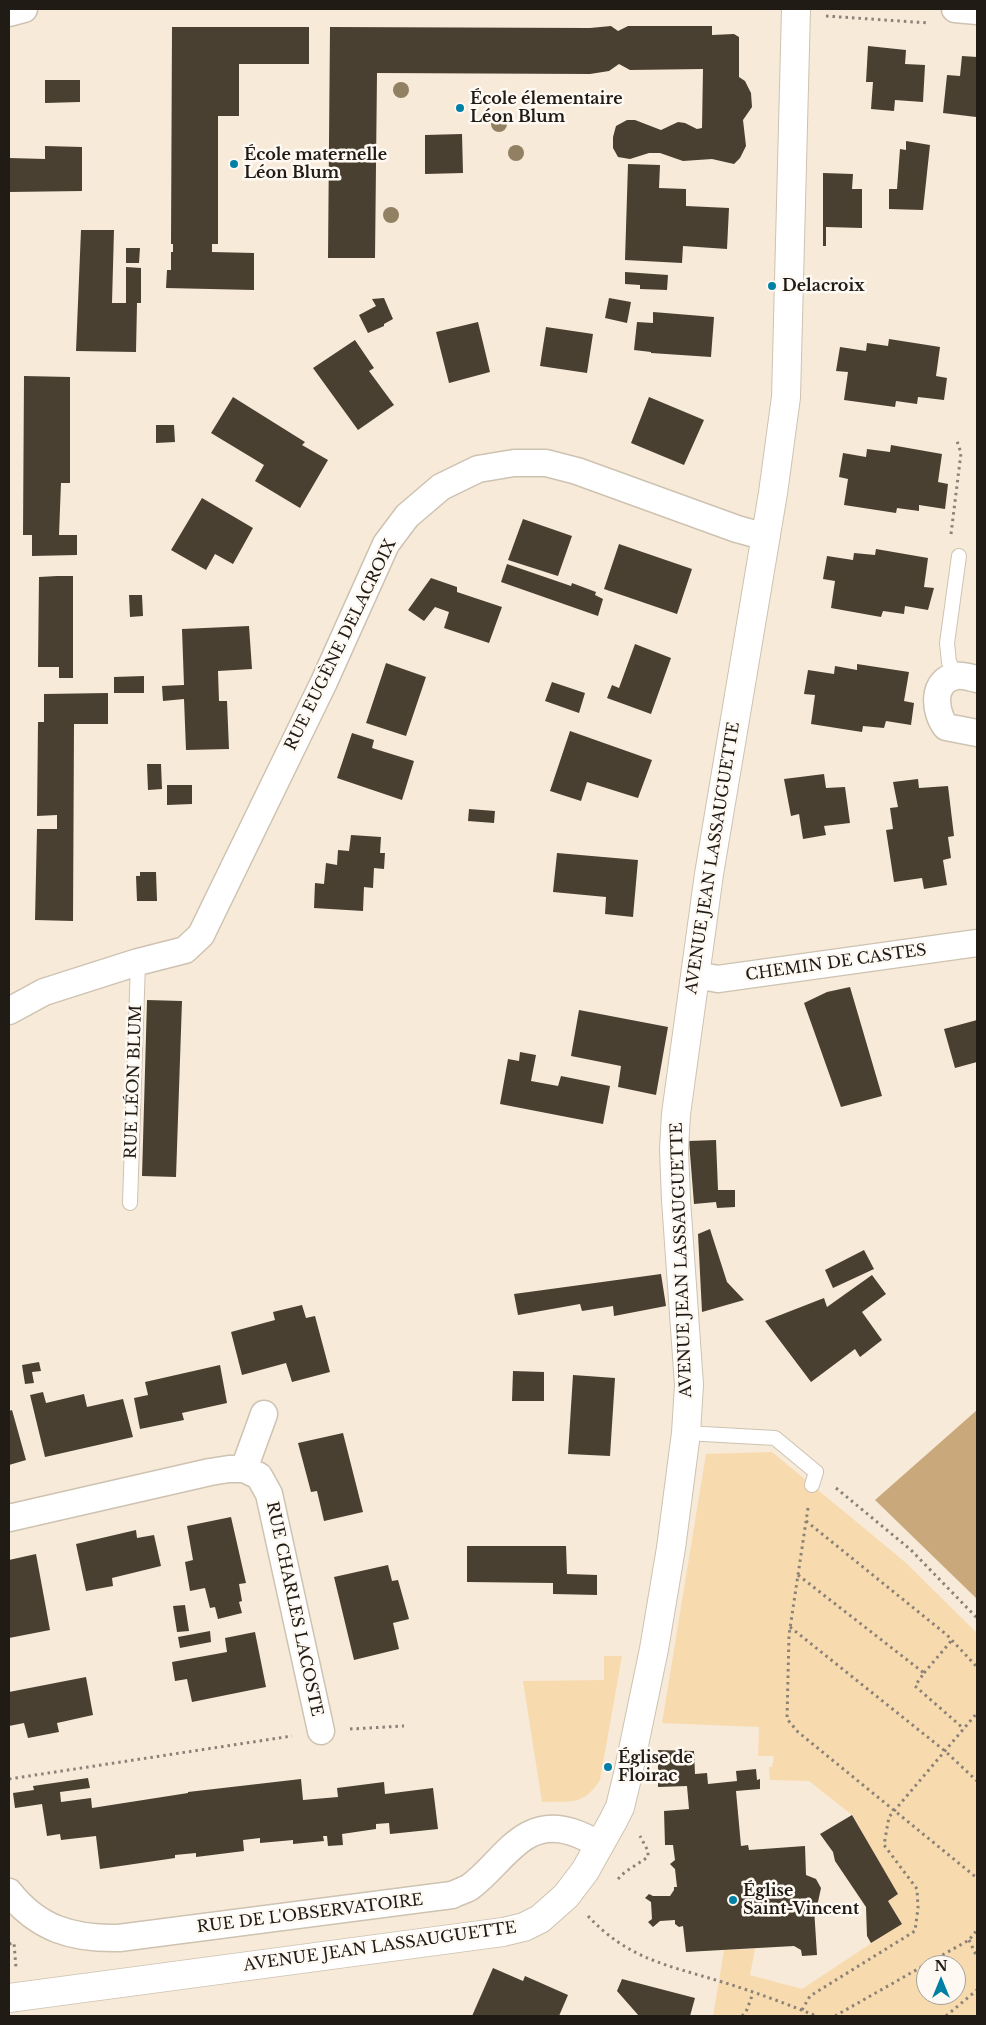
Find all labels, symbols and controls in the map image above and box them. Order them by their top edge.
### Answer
place label: École élementaire Léon Blum [470,89,622,127]
marker: École élementaire Léon Blum [454,102,466,114]
place label: École maternelle Léon Blum [244,145,387,183]
marker: École maternelle Léon Blum [228,158,240,170]
place label: Delacroix [782,276,865,296]
marker: Delacroix [766,280,778,292]
street label: RUE EUGÈNE DELACROIX [281,536,401,754]
street label: AVENUE JEAN LASSAUGUETTE [682,721,744,995]
street label: CHEMIN DE CASTES [744,941,928,985]
street label: RUE LÉON BLUM [122,1005,146,1159]
street label: AVENUE JEAN LASSAUGUETTE [668,1122,696,1398]
street label: RUE CHARLES LACOSTE [262,1500,326,1718]
place label: Église de Floirac [618,1748,693,1786]
marker: Église de Floirac [602,1761,614,1773]
place label: Église Saint-Vincent [743,1881,859,1919]
street label: RUE DE L'OBSERVATOIRE [196,1891,424,1937]
marker: Église Saint-Vincent [727,1894,739,1906]
street label: AVENUE JEAN LASSAUGUETTE [242,1918,518,1976]
north arrow [916,1955,966,2005]
text: N [934,1957,948,1975]

